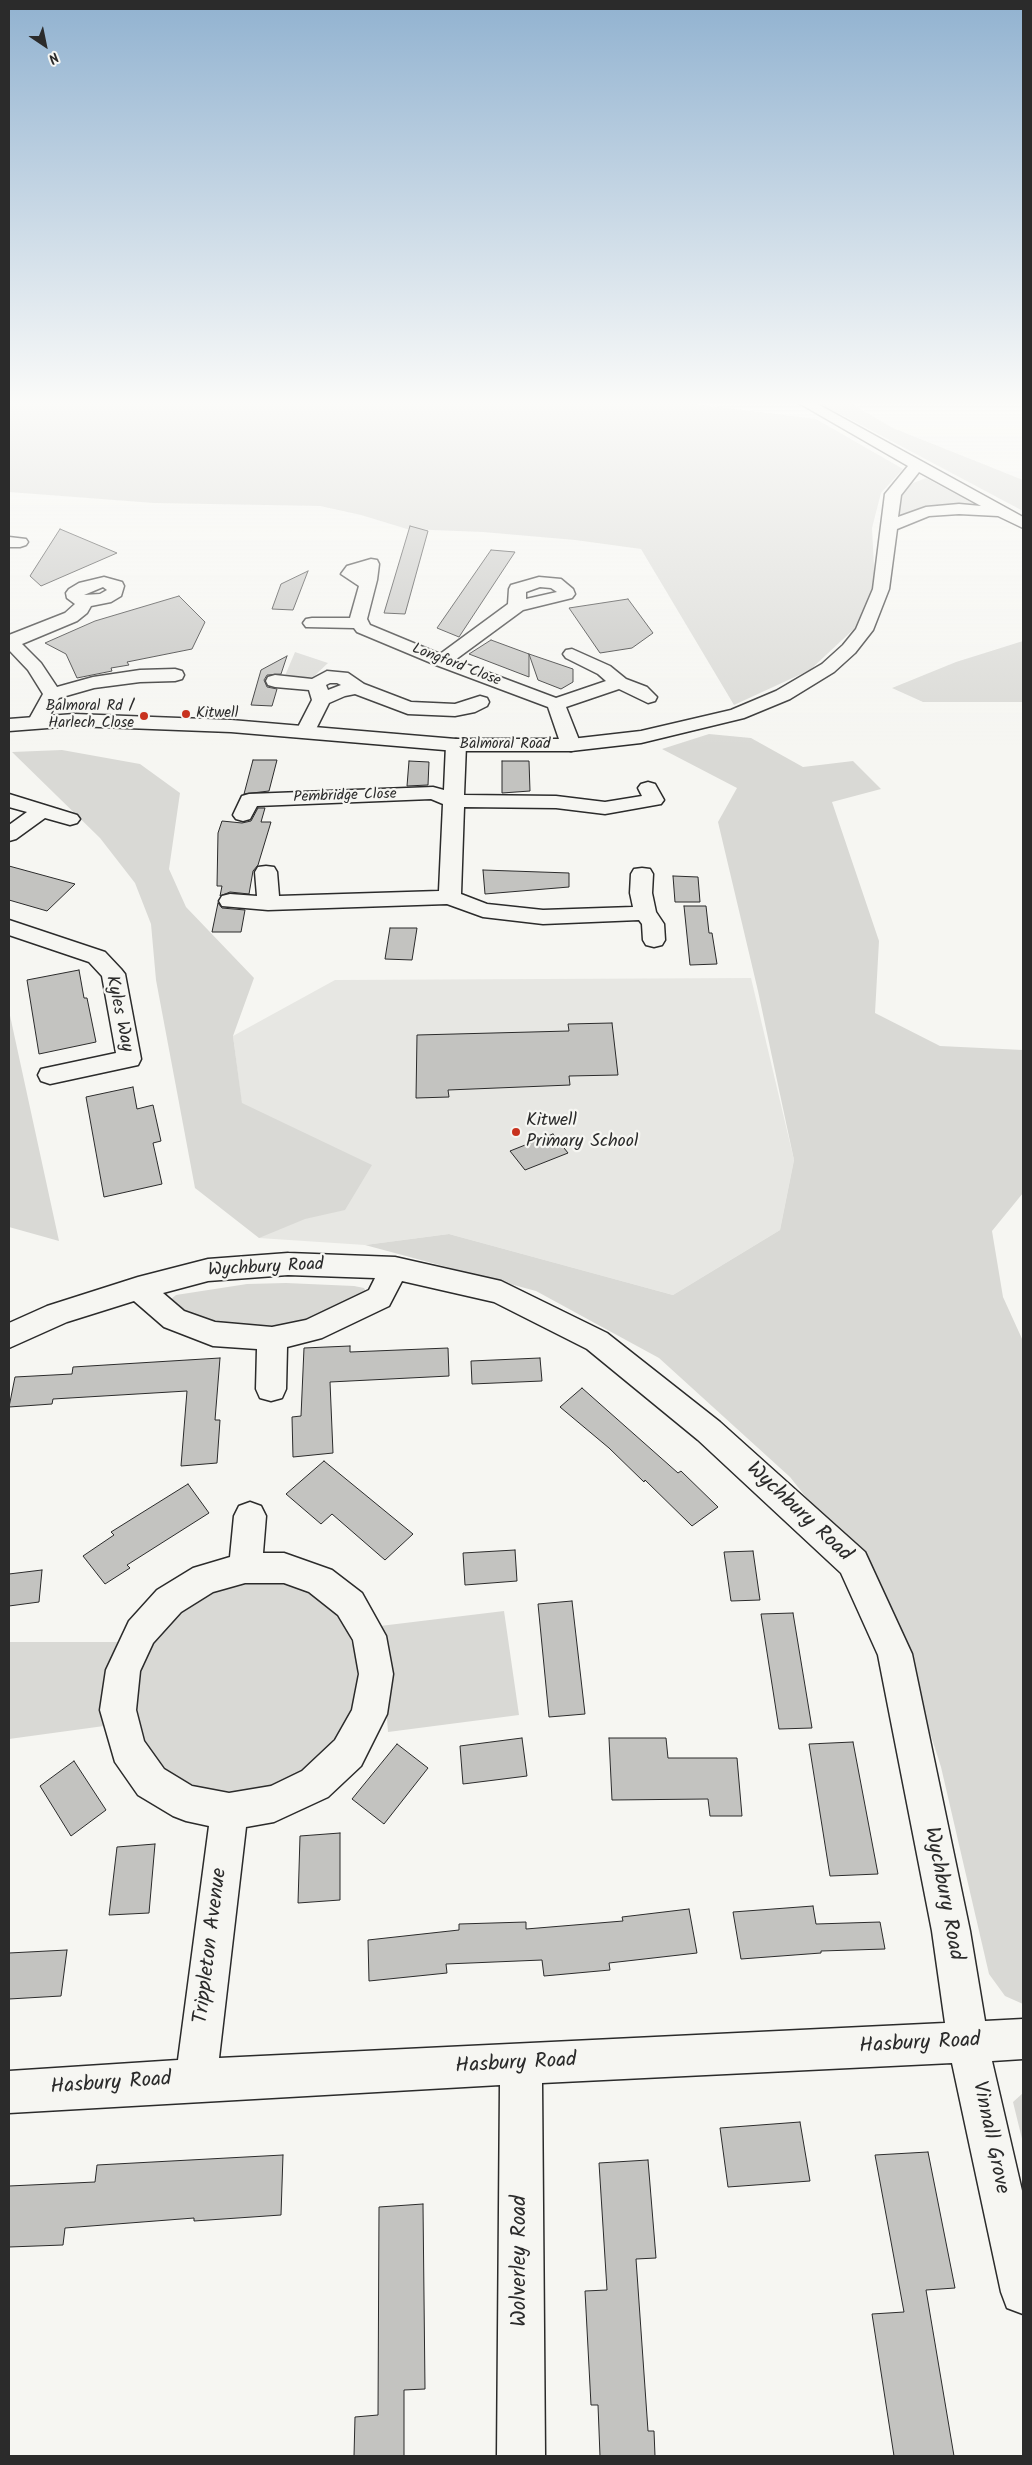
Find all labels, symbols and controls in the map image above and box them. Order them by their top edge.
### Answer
north arrow [20,20,70,70]
text: N [44,46,63,69]
street label: Longford Close [409,641,503,691]
place label: Balmoral Rd / Harlech Close [46,698,134,733]
place label: Kitwell [196,705,238,723]
marker: Kitwell [180,708,192,720]
marker: Balmoral Rd / Harlech Close [138,710,150,722]
street label: Balmoral Road [460,736,550,754]
street label: Pembridge Close [293,786,397,808]
street label: Kyles Way [99,974,137,1054]
place label: Kitwell Primary School [526,1111,638,1154]
marker: Kitwell Primary School [510,1126,522,1138]
street label: Wychbury Road [208,1255,324,1283]
street label: Wychbury Road [740,1458,856,1568]
street label: Wychbury Road [917,1825,967,1963]
street label: Trippleton Avenue [190,1867,234,2025]
street label: Hasbury Road [859,2029,981,2061]
street label: Hasbury Road [455,2049,577,2081]
street label: Hasbury Road [50,2068,172,2102]
street label: Vinnall Grove [965,2079,1013,2197]
street label: Wolverley Road [508,2195,534,2327]

